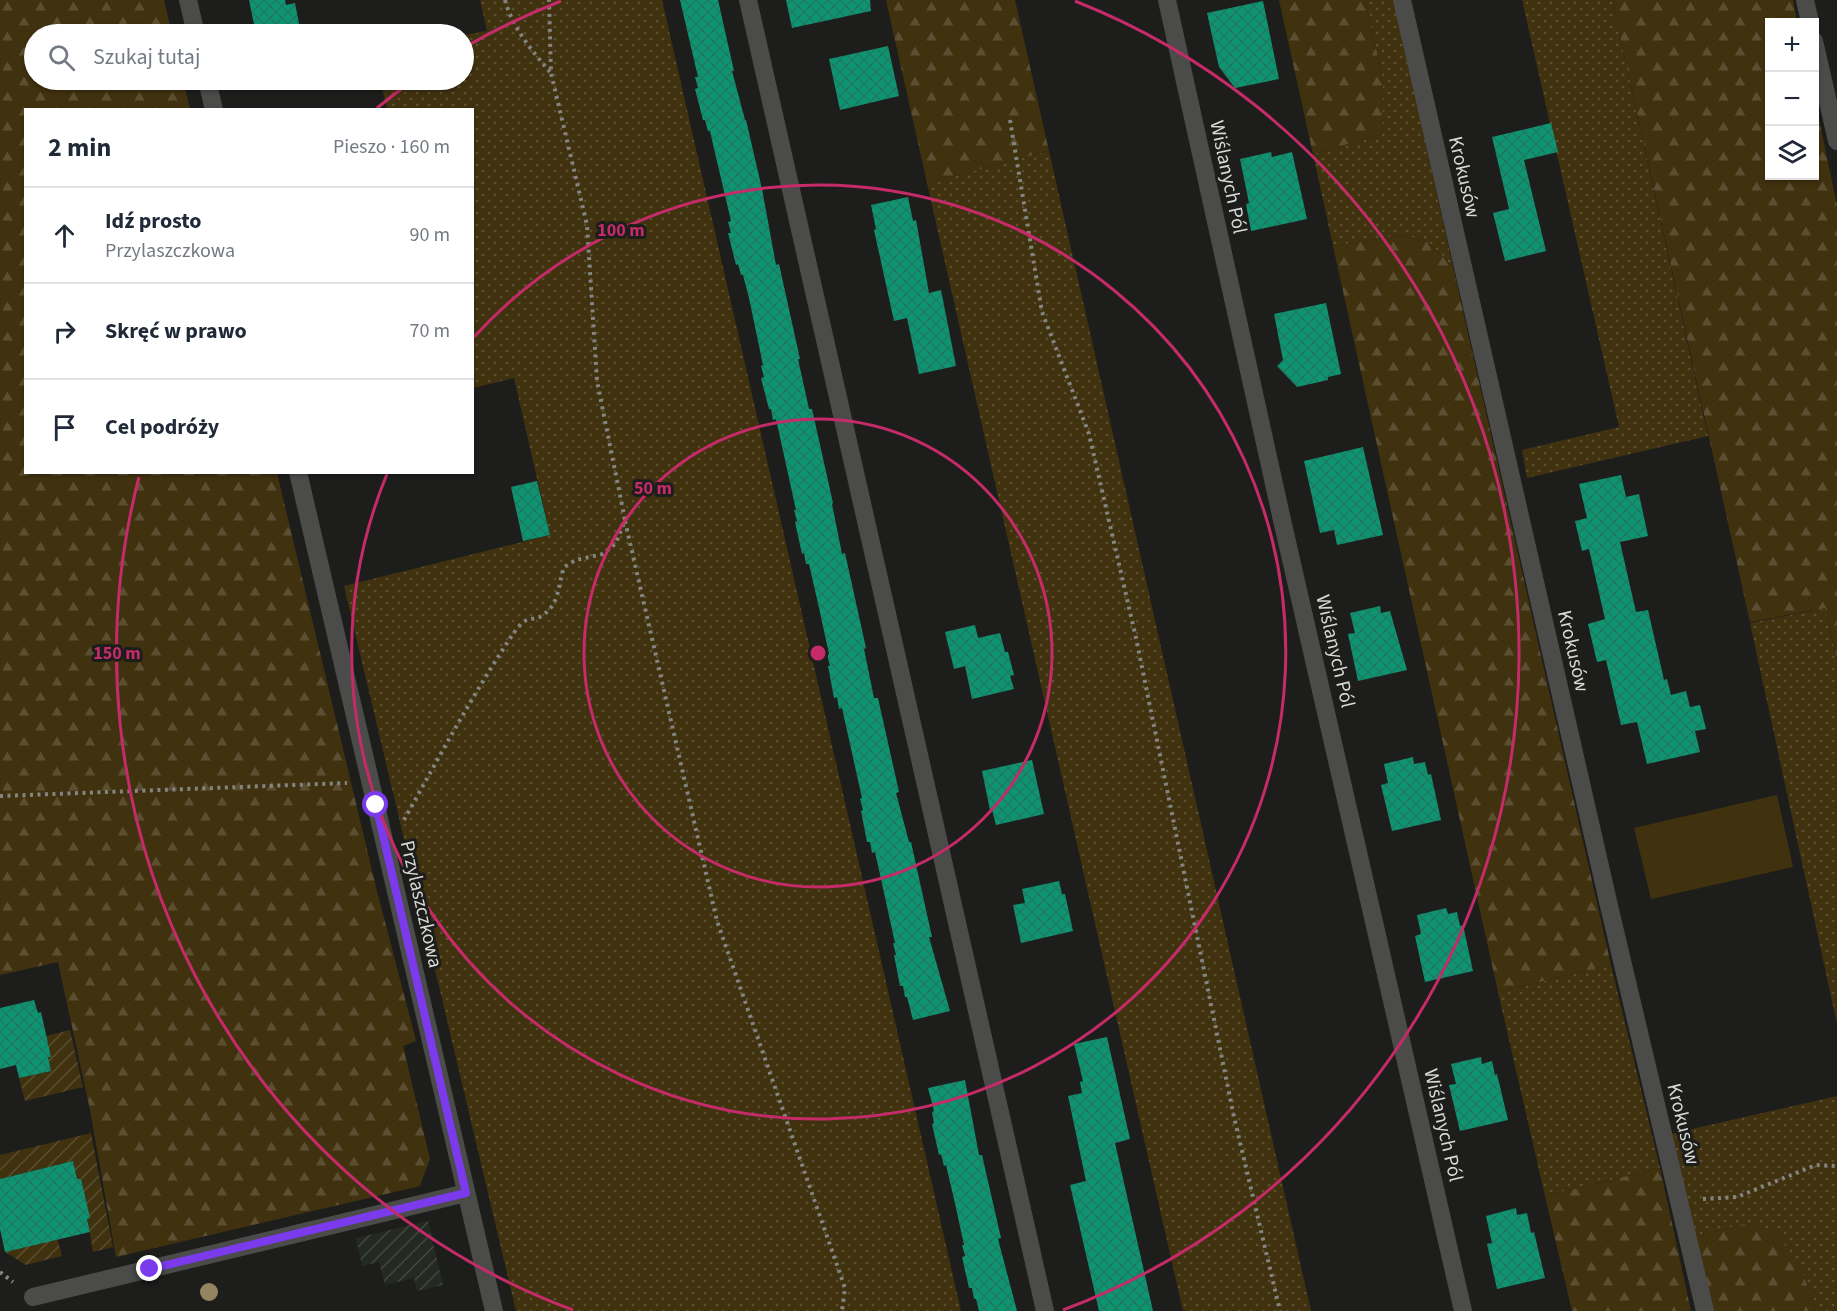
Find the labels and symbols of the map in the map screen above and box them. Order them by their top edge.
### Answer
street label: Wiślanych Pól [1202,118,1254,236]
street label: Krokusów [1441,134,1487,221]
text: 100 m [597,218,645,243]
text: 50 m [634,476,672,501]
street label: Wiślanych Pól [1308,592,1362,710]
street label: Krokusów [1550,608,1596,695]
text: 150 m [93,641,141,666]
centre of rings [808,643,828,663]
route start [362,791,388,817]
street label: Przylaszczkowa [393,838,449,971]
street label: Wiślanych Pól [1416,1066,1470,1184]
street label: Krokusów [1659,1080,1707,1168]
route end [136,1255,162,1281]

